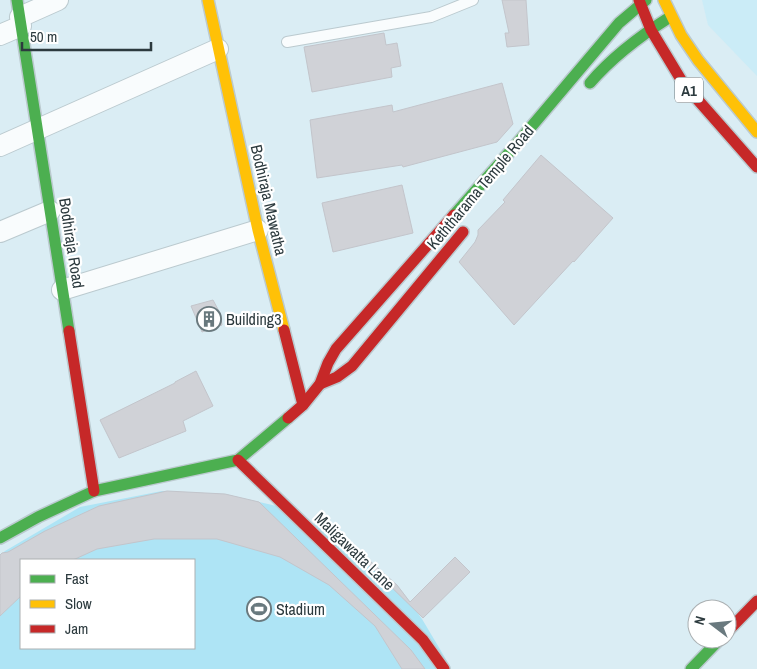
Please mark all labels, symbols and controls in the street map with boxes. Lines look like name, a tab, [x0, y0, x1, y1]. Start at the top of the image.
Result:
scale bar	[22, 20, 151, 52]
text: 50 m	[30, 26, 57, 47]
road number: A1	[675, 78, 703, 102]
street label: Keththarama Temple Road	[421, 120, 539, 254]
street label: Bodhiraja Mawatha	[246, 142, 293, 258]
street label: Bodhiraja Road	[54, 196, 90, 290]
building icon: Building3	[196, 306, 222, 332]
place label: Building3	[226, 308, 281, 330]
street label: Maligawatta Lane	[310, 507, 400, 595]
legend	[20, 559, 195, 649]
text: Fast	[65, 568, 89, 589]
text: Slow	[65, 593, 92, 614]
sports icon: Stadium	[246, 596, 272, 622]
place label: Stadium	[276, 598, 325, 620]
north arrow	[687, 599, 737, 649]
text: N	[690, 614, 709, 627]
text: Jam	[65, 618, 88, 639]

